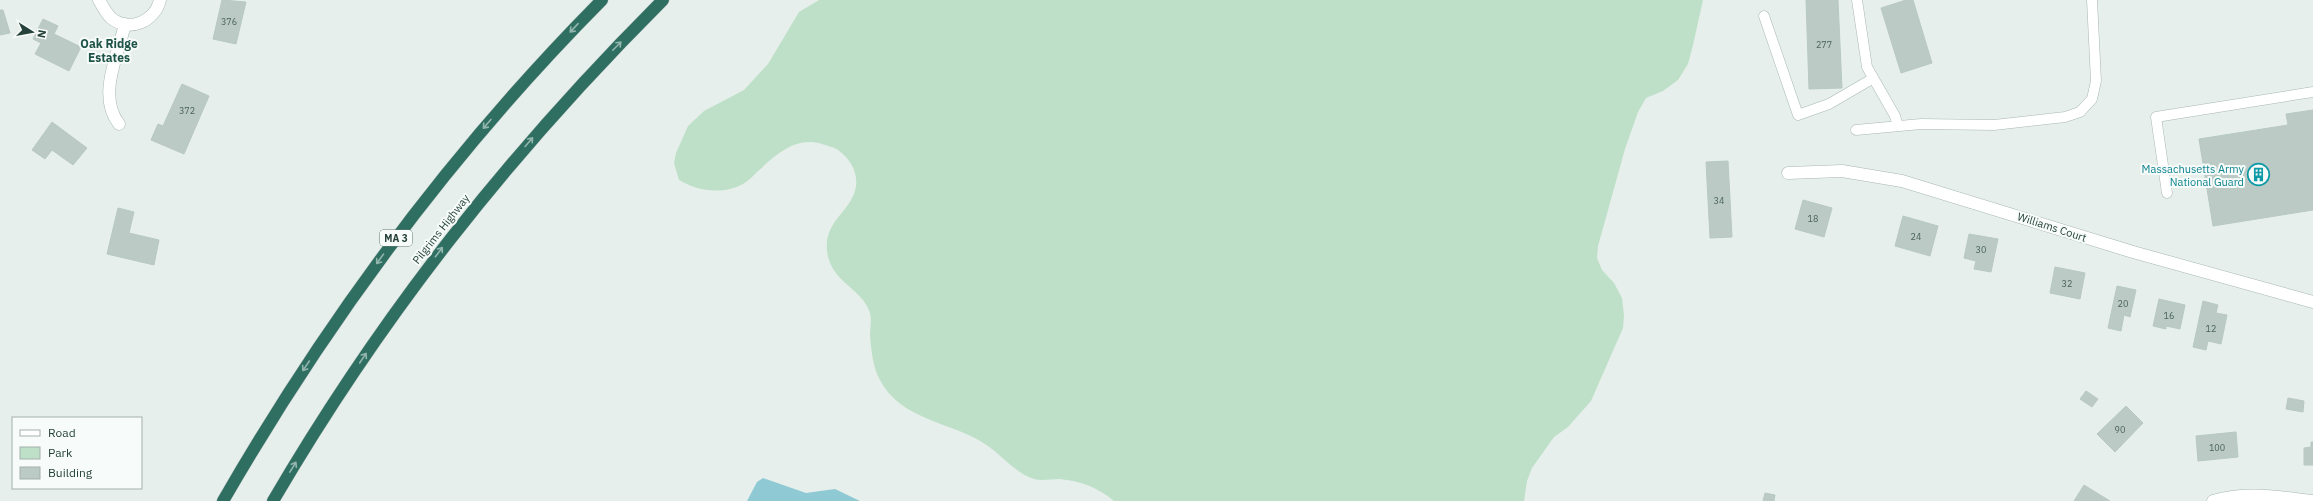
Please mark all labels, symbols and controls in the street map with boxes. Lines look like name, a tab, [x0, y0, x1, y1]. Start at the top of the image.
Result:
north arrow	[12, 12, 52, 52]
house number: 376	[221, 16, 237, 27]
one-way arrow	[570, 23, 579, 33]
text: N	[34, 29, 49, 39]
district label: Oak Ridge Estates	[80, 36, 138, 65]
house number: 277	[1816, 39, 1832, 50]
one-way arrow	[612, 41, 622, 51]
house number: 372	[179, 105, 195, 116]
one-way arrow	[483, 119, 492, 130]
one-way arrow	[524, 136, 533, 147]
place label: Massachusetts Army National Guard	[2142, 162, 2245, 189]
building icon: Massachusetts Army National Guard	[2246, 162, 2272, 188]
street label: Pilgrims Highway	[409, 191, 473, 267]
house number: 34	[1714, 195, 1724, 206]
street label: Williams Court	[2016, 209, 2088, 245]
house number: 18	[1808, 213, 1818, 224]
road number: MA 3	[380, 230, 412, 246]
house number: 24	[1911, 231, 1921, 242]
house number: 30	[1976, 244, 1986, 255]
one-way arrow	[434, 247, 443, 258]
one-way arrow	[376, 253, 384, 264]
house number: 32	[2062, 278, 2072, 289]
house number: 20	[2118, 298, 2128, 309]
house number: 16	[2164, 310, 2174, 321]
house number: 12	[2206, 323, 2216, 334]
one-way arrow	[359, 353, 367, 364]
one-way arrow	[302, 360, 310, 371]
legend	[12, 417, 142, 489]
house number: 90	[2115, 424, 2125, 435]
text: Road	[48, 425, 76, 440]
house number: 100	[2209, 442, 2225, 453]
text: Park	[48, 445, 73, 460]
one-way arrow	[289, 462, 297, 473]
text: Building	[48, 465, 93, 480]

